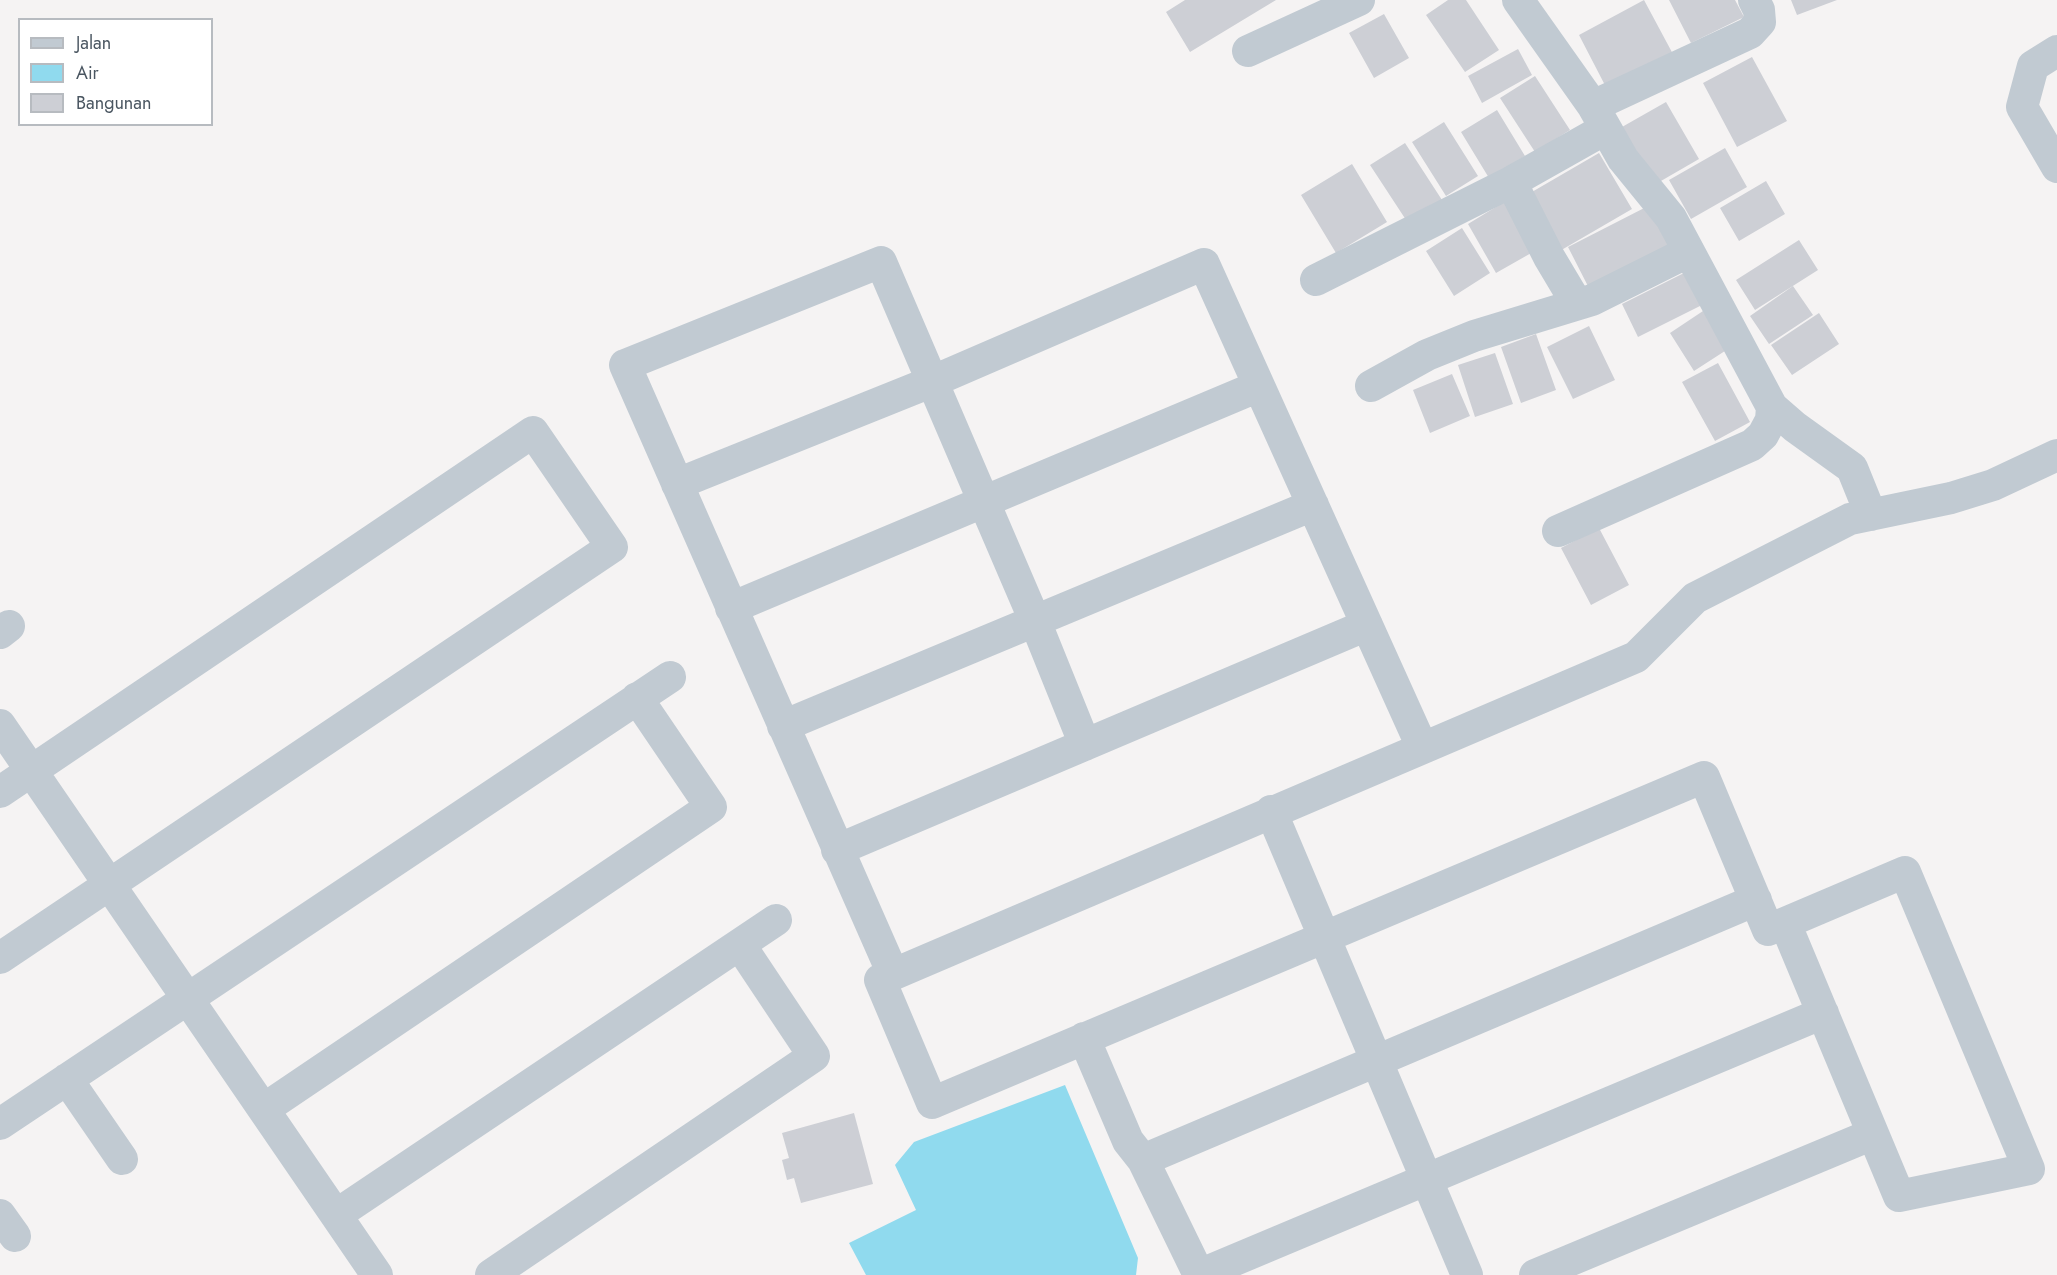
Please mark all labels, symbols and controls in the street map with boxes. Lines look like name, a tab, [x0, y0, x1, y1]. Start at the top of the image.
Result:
legend	[18, 18, 213, 126]
text: Jalan	[76, 30, 111, 56]
text: Air	[76, 60, 99, 86]
text: Bangunan	[76, 90, 151, 116]

